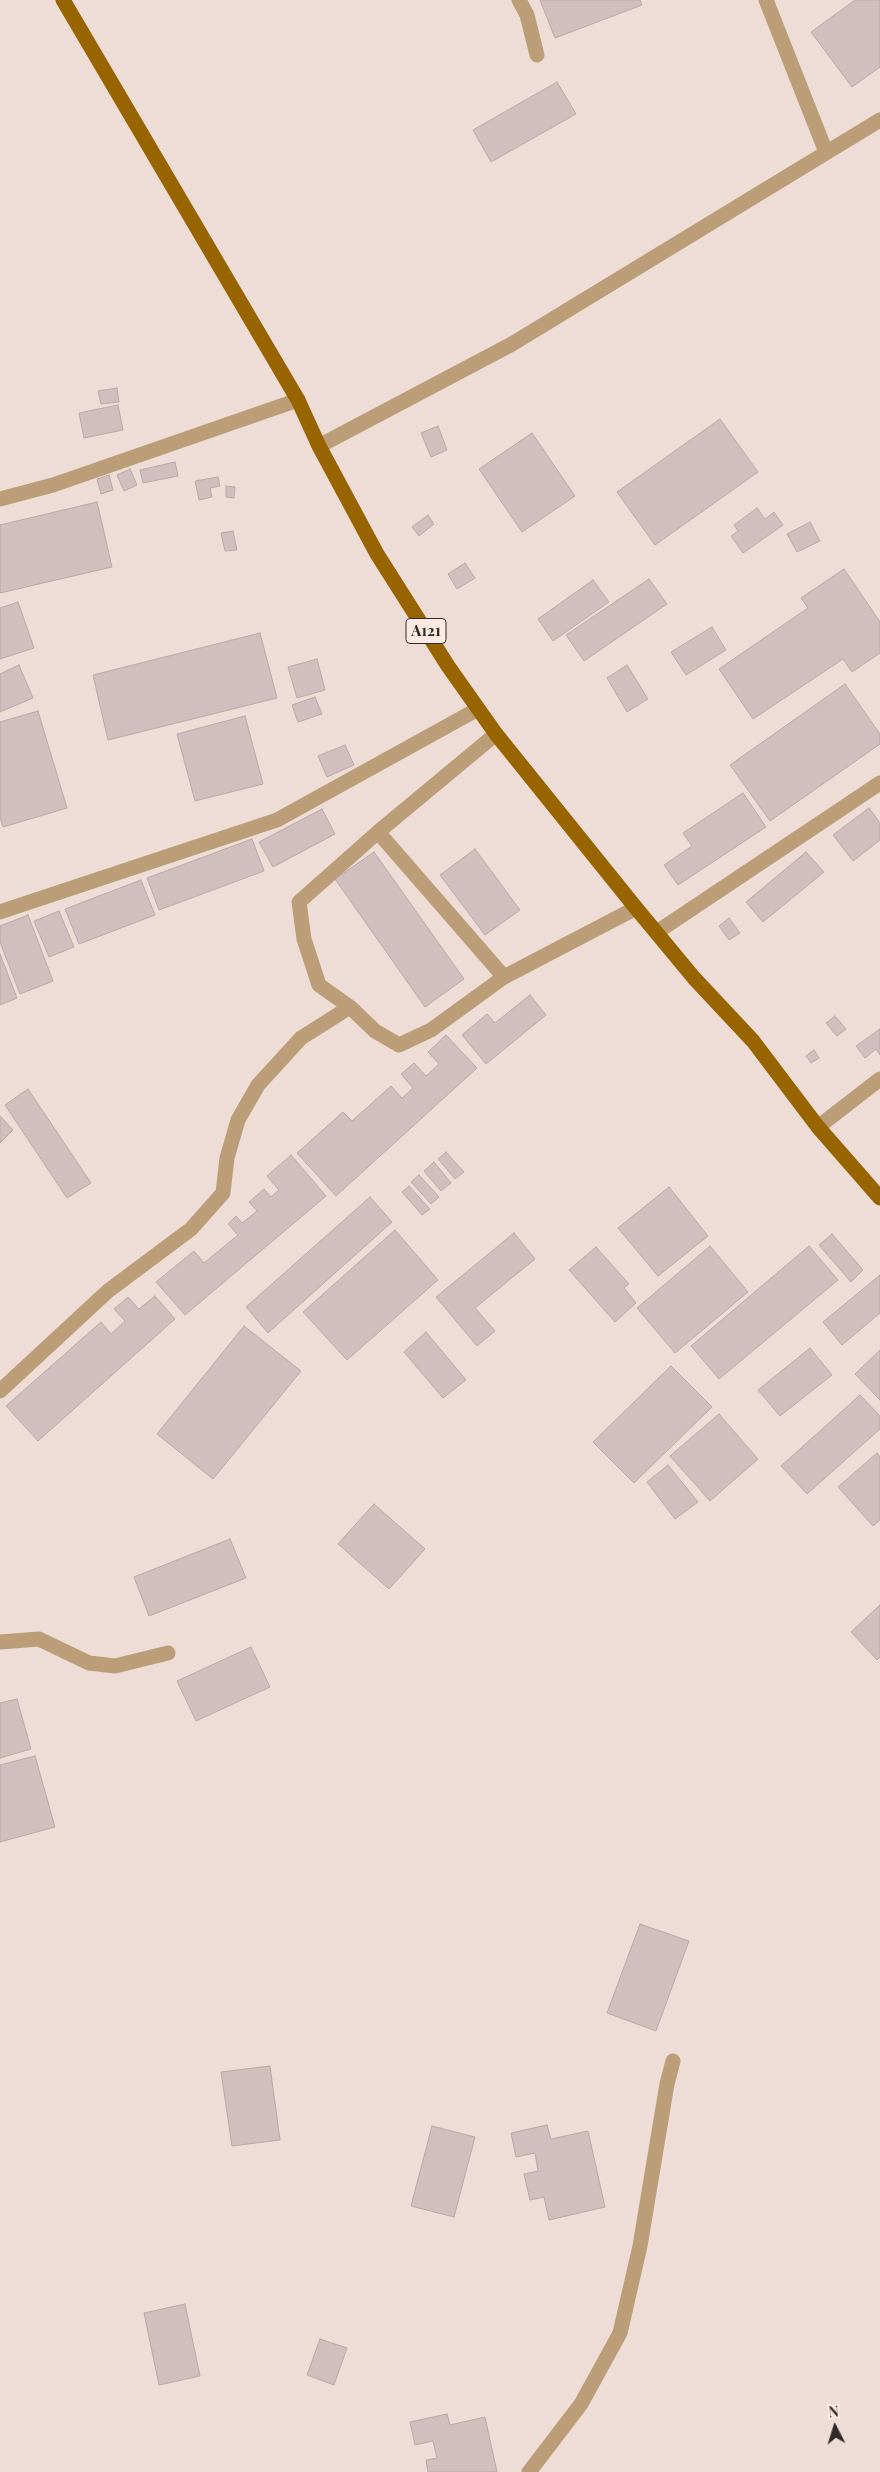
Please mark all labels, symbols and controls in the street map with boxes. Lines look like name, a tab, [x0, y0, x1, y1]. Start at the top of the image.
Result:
road number: A121	[406, 618, 446, 644]
north arrow	[810, 2402, 860, 2452]
text: N	[828, 2402, 840, 2421]

